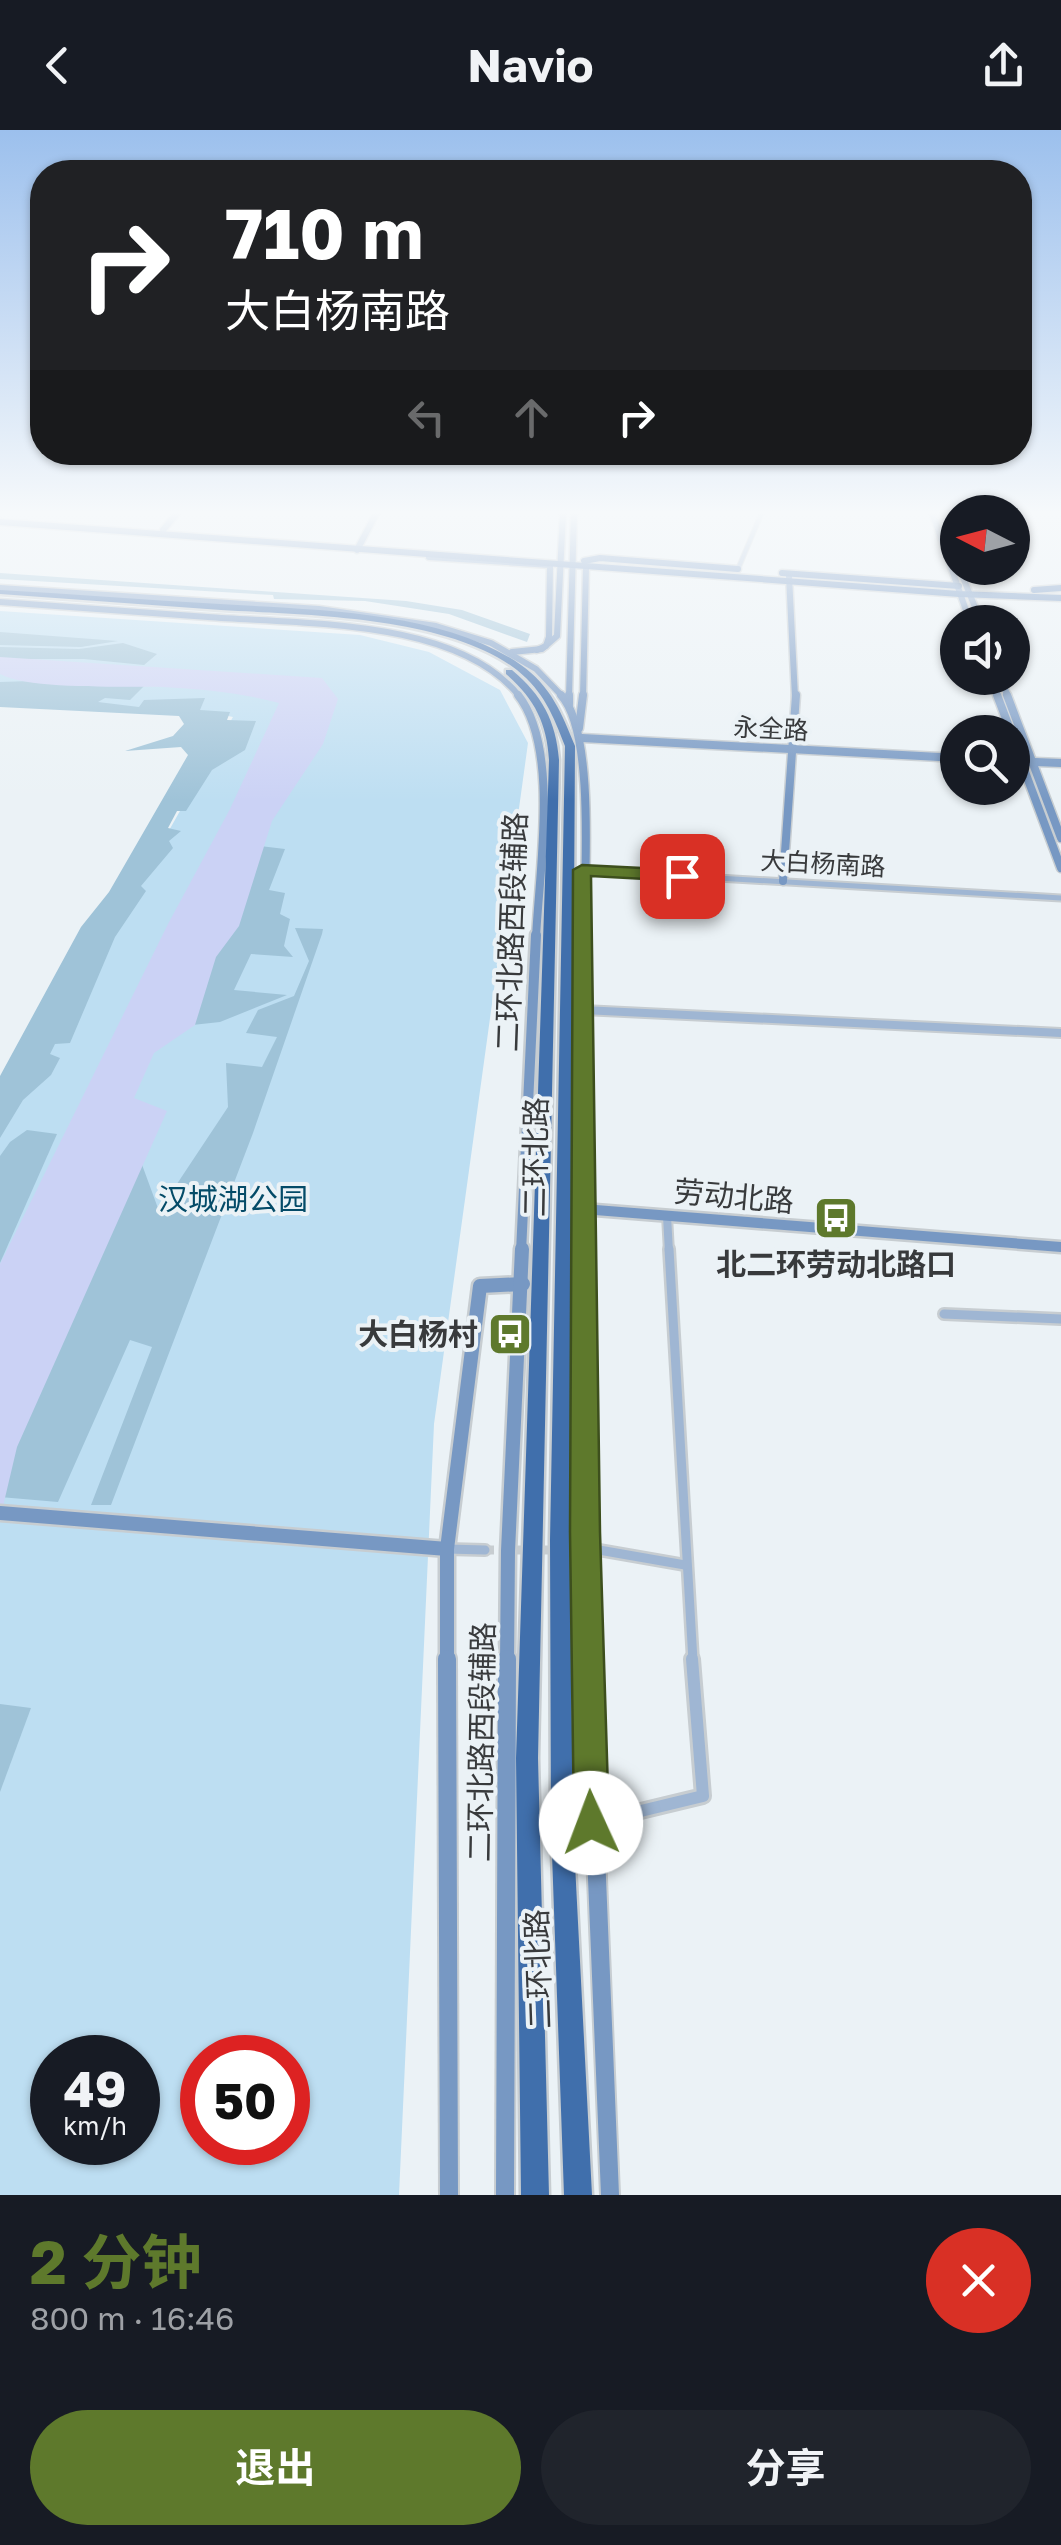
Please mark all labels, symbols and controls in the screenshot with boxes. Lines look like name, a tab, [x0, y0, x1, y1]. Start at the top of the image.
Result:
icon: back	[30, 38, 85, 93]
text: Navio	[468, 38, 593, 92]
icon: share	[976, 38, 1031, 93]
text: 710 m	[225, 190, 423, 274]
icon: right	[60, 200, 190, 330]
text: 大白杨南路	[225, 283, 450, 337]
icon: left	[399, 390, 454, 445]
icon: ahead	[504, 390, 559, 445]
icon: right	[609, 390, 664, 445]
north arrow	[940, 495, 1030, 585]
map controls	[940, 495, 1030, 805]
button: sound	[940, 605, 1030, 695]
street label: 永全路	[733, 711, 809, 745]
button: search	[940, 715, 1030, 805]
street label: 二环北路西段辅路	[489, 811, 533, 1053]
pin	[640, 834, 725, 919]
street label: 大白杨南路	[760, 844, 886, 882]
icon: arrive	[655, 849, 710, 904]
street label: 二环北路	[516, 1097, 554, 1217]
street label: 劳动北路	[673, 1173, 795, 1219]
park label: 汉城湖公园	[158, 1181, 308, 1217]
bus stop icon: 北二环劳动北路口	[813, 1195, 859, 1241]
place label: 北二环劳动北路口	[716, 1246, 956, 1282]
bus stop icon: 大白杨村	[487, 1311, 533, 1357]
place label: 大白杨村	[358, 1316, 478, 1352]
street label: 二环北路西段辅路	[461, 1622, 501, 1862]
position arrow	[539, 1771, 643, 1875]
street label: 二环北路	[518, 1908, 558, 2030]
speed limit sign: 50	[180, 2035, 310, 2165]
text: 49	[63, 2058, 126, 2118]
text: km/h	[63, 2110, 127, 2141]
text: 2 分钟	[30, 2225, 202, 2297]
button: close	[926, 2228, 1031, 2333]
text: 800 m · 16:46	[30, 2299, 234, 2337]
button: 退出	[30, 2410, 521, 2525]
button: 分享	[541, 2410, 1031, 2525]

